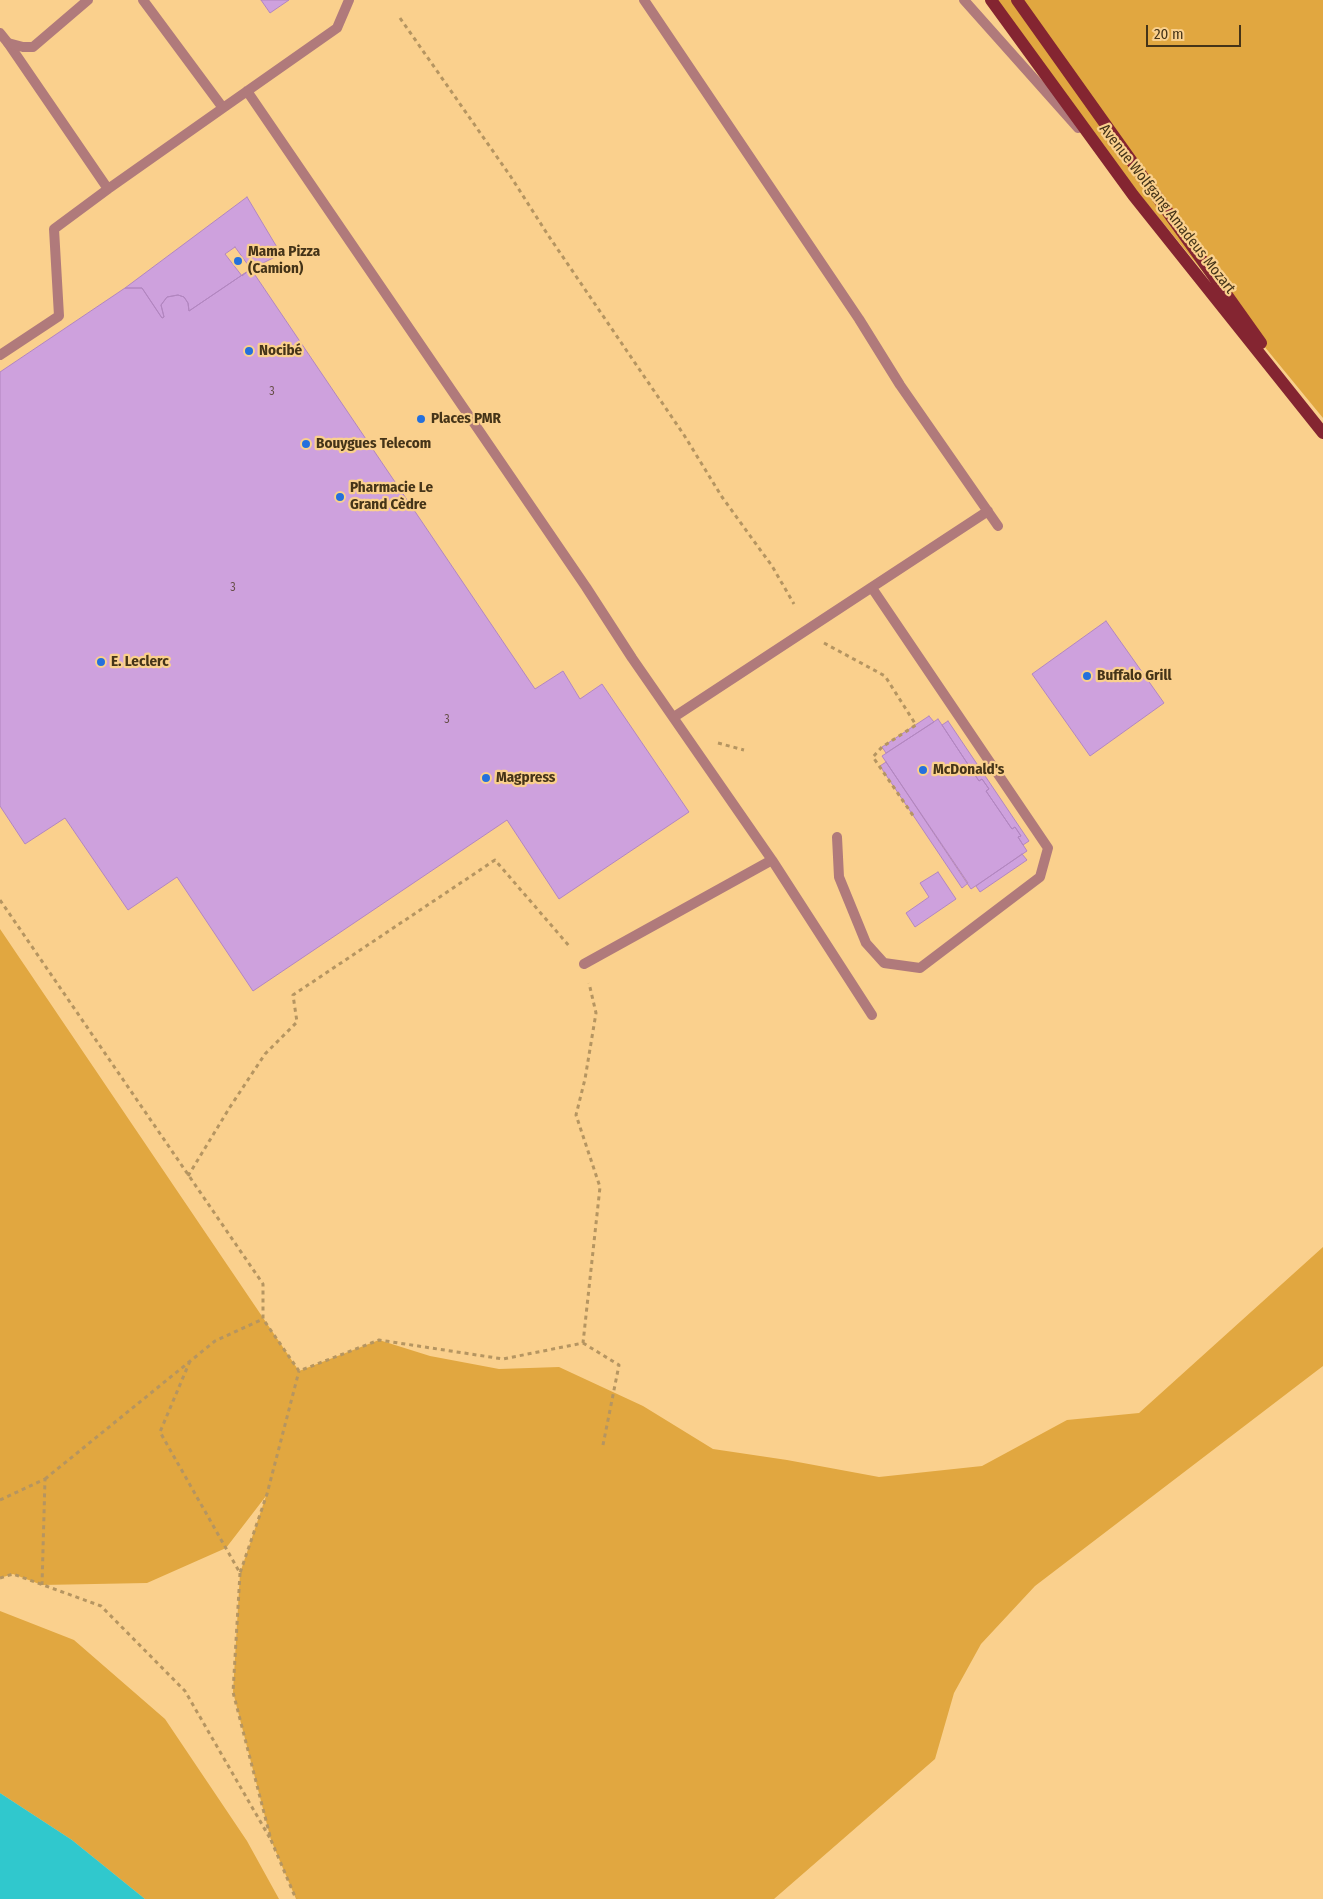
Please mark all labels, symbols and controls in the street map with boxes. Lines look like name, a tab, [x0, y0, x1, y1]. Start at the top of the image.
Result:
scale bar	[1148, 15, 1243, 47]
text: 20 m	[1154, 25, 1184, 43]
street label: Avenue Wolfgang Amadeus Mozart	[1095, 121, 1239, 297]
place label: Mama Pizza (Camion)	[248, 243, 320, 278]
marker: Mama Pizza (Camion)	[232, 255, 244, 267]
place label: Nocibé	[259, 342, 302, 360]
marker: Nocibé	[243, 345, 255, 357]
house number: 3	[269, 385, 275, 399]
place label: Places PMR	[431, 410, 501, 428]
marker: Places PMR	[415, 413, 427, 425]
place label: Bouygues Telecom	[316, 435, 431, 453]
marker: Bouygues Telecom	[300, 438, 312, 450]
place label: Pharmacie Le Grand Cèdre	[350, 479, 433, 514]
marker: Pharmacie Le Grand Cèdre	[334, 491, 346, 503]
house number: 3	[230, 581, 236, 595]
place label: E. Leclerc	[111, 653, 169, 671]
marker: E. Leclerc	[95, 656, 107, 668]
place label: Buffalo Grill	[1097, 667, 1172, 685]
marker: Buffalo Grill	[1081, 670, 1093, 682]
house number: 3	[444, 713, 450, 727]
place label: McDonald's	[933, 761, 1004, 779]
marker: McDonald's	[917, 764, 929, 776]
place label: Magpress	[496, 769, 555, 787]
marker: Magpress	[480, 772, 492, 784]

